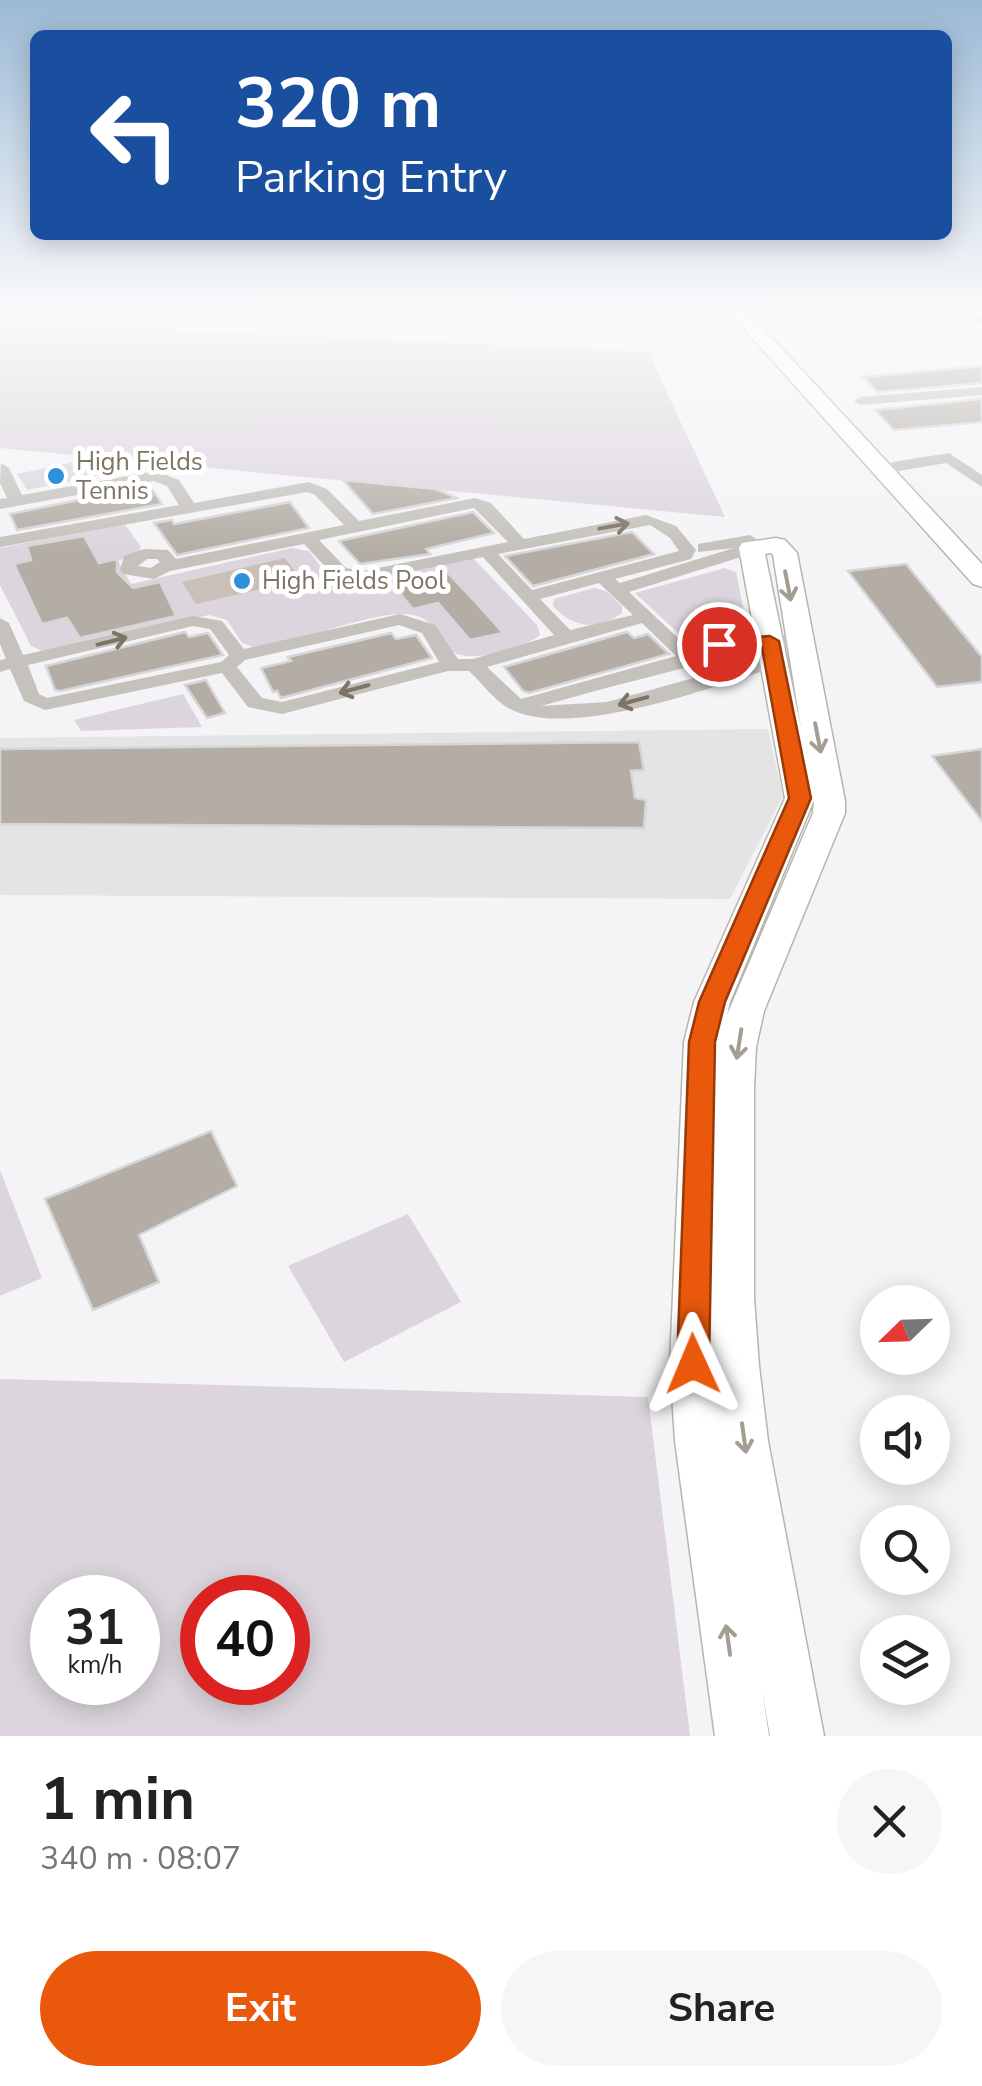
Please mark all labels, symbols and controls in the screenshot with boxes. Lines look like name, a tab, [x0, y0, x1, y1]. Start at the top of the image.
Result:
text: 320 m	[235, 56, 441, 152]
icon: left	[70, 70, 200, 200]
text: Parking Entry	[235, 147, 507, 208]
place label: High Fields Tennis	[76, 445, 203, 508]
marker: High Fields Tennis	[45, 465, 67, 487]
one-way arrow	[597, 515, 629, 534]
place label: High Fields Pool	[262, 564, 446, 598]
one-way arrow	[780, 569, 799, 601]
marker: High Fields Pool	[231, 570, 253, 592]
pin	[677, 602, 762, 687]
icon: arrive	[692, 617, 747, 672]
one-way arrow	[96, 630, 127, 649]
one-way arrow	[339, 680, 370, 699]
one-way arrow	[618, 692, 649, 711]
one-way arrow	[810, 721, 829, 753]
one-way arrow	[729, 1027, 748, 1060]
north arrow	[860, 1285, 950, 1375]
map controls	[860, 1285, 950, 1705]
position arrow	[641, 1312, 745, 1416]
button: sound	[860, 1395, 950, 1485]
one-way arrow	[736, 1421, 754, 1454]
button: search	[860, 1505, 950, 1595]
speed limit sign: 40	[180, 1575, 310, 1705]
text: 31	[65, 1593, 125, 1662]
button: layers	[860, 1615, 950, 1705]
one-way arrow	[718, 1624, 736, 1656]
text: km/h	[67, 1648, 123, 1682]
text: 1 min	[40, 1758, 195, 1840]
button: close	[837, 1769, 942, 1874]
text: 340 m · 08:07	[40, 1837, 241, 1880]
button: Exit	[40, 1951, 481, 2066]
button: Share	[501, 1951, 942, 2066]

